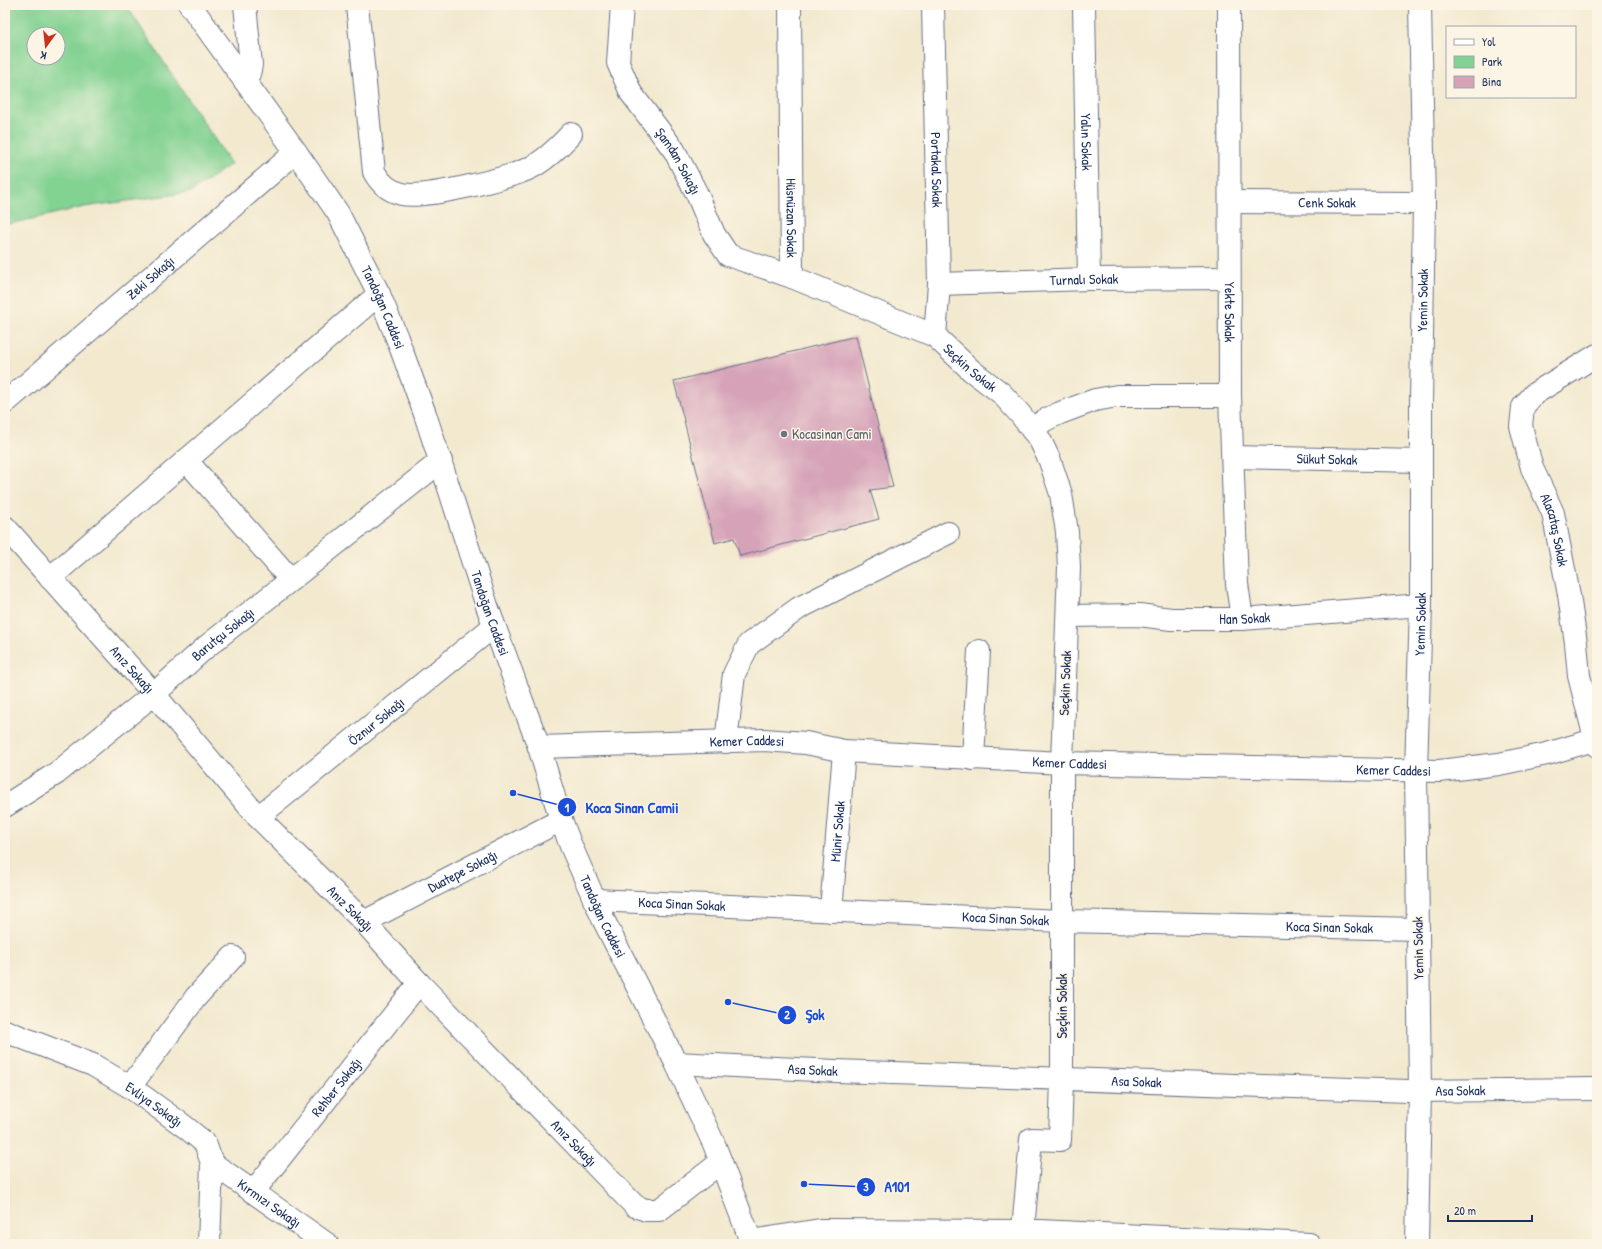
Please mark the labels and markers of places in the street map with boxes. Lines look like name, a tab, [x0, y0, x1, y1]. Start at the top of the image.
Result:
place label: Kocasinan Cami	[792, 424, 872, 443]
marker: Kocasinan Cami	[779, 429, 789, 439]
callout: Koca Sinan Camii	[557, 794, 686, 821]
callout: Şok	[777, 1001, 832, 1028]
callout: A101	[856, 1174, 917, 1201]

